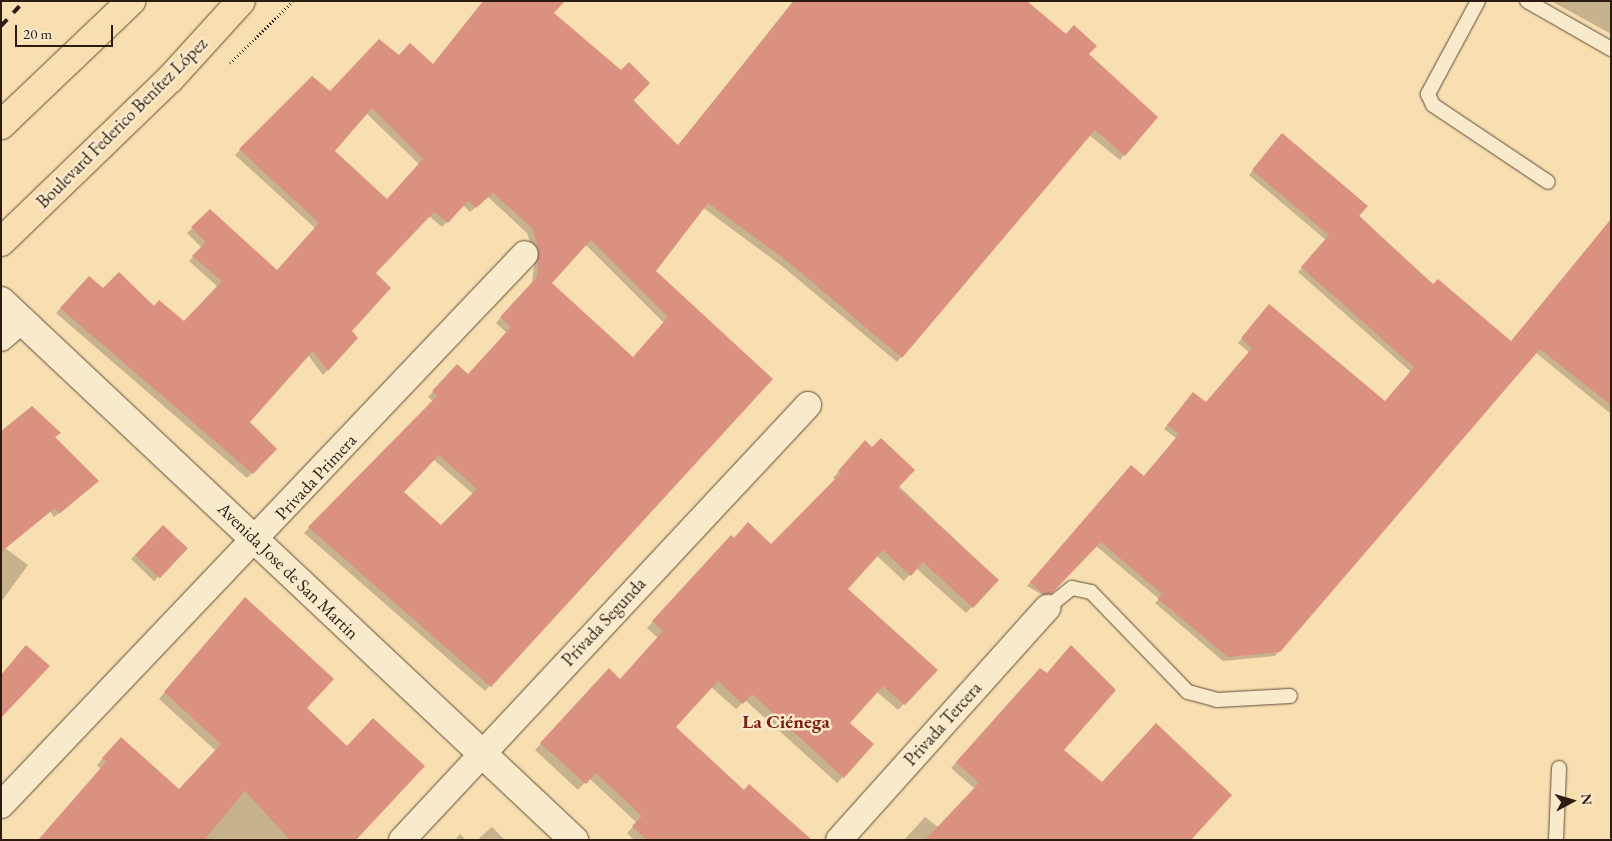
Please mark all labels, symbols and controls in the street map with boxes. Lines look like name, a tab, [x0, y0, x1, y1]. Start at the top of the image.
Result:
scale bar	[18, 15, 115, 47]
text: 20 m	[23, 24, 52, 43]
street label: Boulevard Federico Benítez López	[32, 33, 212, 213]
street label: Privada Primera	[271, 430, 361, 524]
street label: Avenida Jose de San Martin	[213, 498, 363, 644]
street label: Privada Segunda	[557, 573, 651, 671]
street label: Privada Tercera	[900, 678, 986, 770]
district label: La Ciénega	[742, 711, 830, 733]
north arrow	[1547, 776, 1597, 826]
text: N	[1577, 793, 1596, 806]

